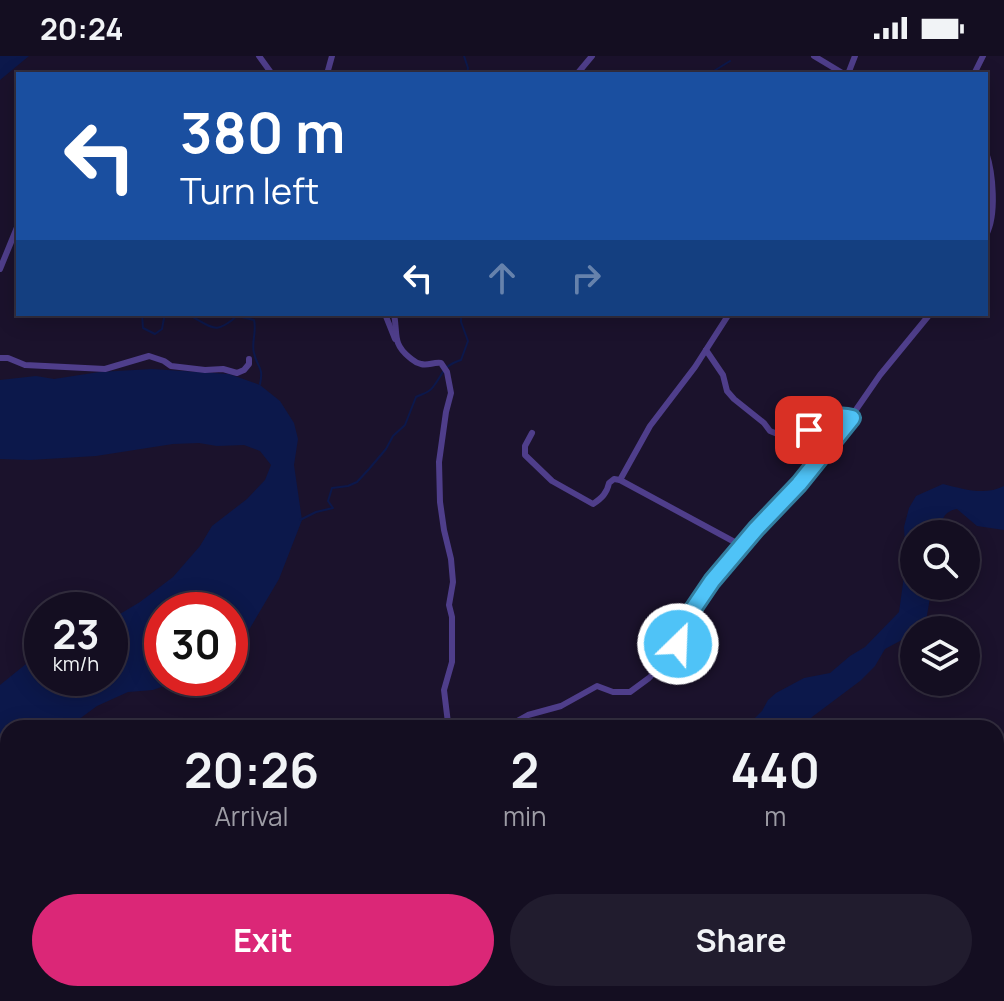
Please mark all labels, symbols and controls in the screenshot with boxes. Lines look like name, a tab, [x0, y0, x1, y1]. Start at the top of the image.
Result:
text: 20:24	[40, 8, 123, 49]
text: 380 m	[180, 93, 345, 170]
icon: left	[48, 104, 152, 208]
text: Turn left	[180, 166, 319, 215]
icon: left	[396, 256, 440, 300]
icon: ahead	[480, 256, 524, 300]
icon: right	[564, 256, 608, 300]
pin	[775, 396, 843, 464]
icon: arrive	[787, 408, 831, 452]
map controls	[900, 520, 980, 696]
button: search	[900, 520, 980, 600]
speed limit sign: 30	[144, 592, 248, 696]
position arrow	[636, 602, 720, 686]
text: 23	[52, 606, 100, 661]
button: layers	[900, 616, 980, 696]
text: km/h	[53, 650, 99, 677]
text: 20:26	[184, 737, 319, 802]
text: 2	[510, 737, 539, 802]
text: 440	[731, 737, 820, 802]
text: Arrival	[214, 798, 289, 834]
text: min	[503, 798, 547, 834]
text: m	[764, 798, 786, 834]
button: Exit	[32, 894, 494, 986]
button: Share	[510, 894, 972, 986]

